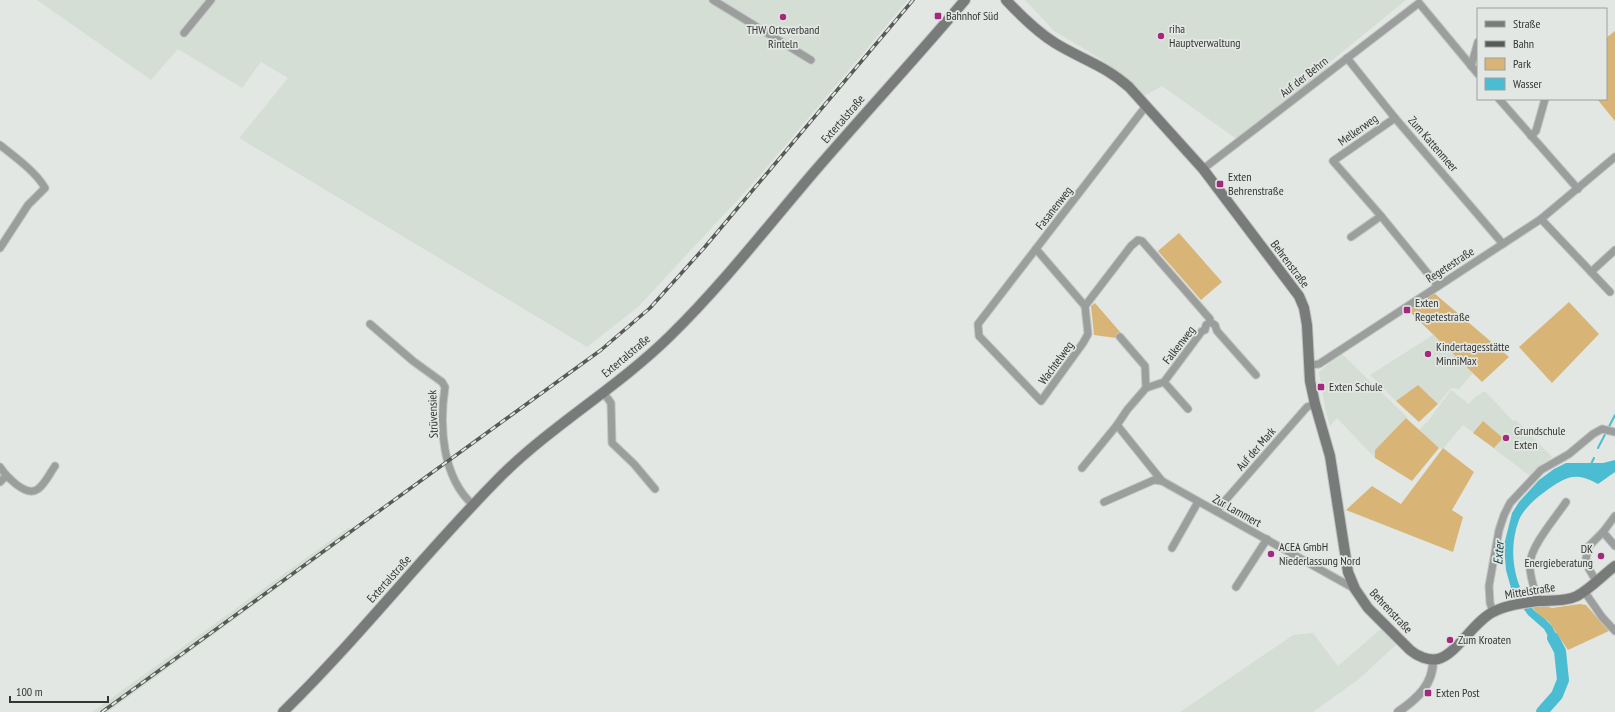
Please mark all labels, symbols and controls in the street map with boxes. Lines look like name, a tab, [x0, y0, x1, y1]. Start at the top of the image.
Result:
place label: Bahnhof Süd	[946, 8, 999, 23]
legend	[1477, 8, 1607, 100]
marker: Bahnhof Süd	[933, 11, 943, 21]
marker: THW Ortsverband Rinteln	[778, 12, 788, 22]
text: Straße	[1513, 16, 1540, 31]
place label: riha Hauptverwaltung	[1169, 21, 1240, 50]
place label: THW Ortsverband Rinteln	[746, 22, 820, 51]
marker: riha Hauptverwaltung	[1156, 31, 1166, 41]
text: Bahn	[1513, 36, 1534, 51]
street label: Auf der Behrn	[1277, 53, 1331, 100]
text: Park	[1513, 56, 1531, 71]
text: Wasser	[1513, 76, 1543, 91]
street label: Extertalstraße	[818, 91, 868, 146]
street label: Melkerweg	[1335, 110, 1381, 149]
street label: Zum Kattenmeer	[1405, 113, 1462, 175]
place label: Exten Behrenstraße	[1228, 169, 1284, 198]
marker: Exten Behrenstraße	[1215, 179, 1225, 189]
street label: Fasanenweg	[1032, 183, 1075, 232]
street label: Behrenstraße	[1268, 237, 1313, 290]
street label: Regetestraße	[1423, 243, 1477, 286]
place label: Exten Regetestraße	[1415, 295, 1470, 324]
marker: Exten Regetestraße	[1402, 305, 1412, 315]
street label: Falkenweg	[1159, 323, 1198, 367]
street label: Extertalstraße	[598, 331, 653, 380]
street label: Wachtelweg	[1035, 338, 1076, 387]
place label: Kindertagesstätte MinniMax	[1436, 339, 1509, 368]
marker: Kindertagesstätte MinniMax	[1423, 349, 1433, 359]
place label: Exten Schule	[1329, 379, 1383, 394]
marker: Exten Schule	[1316, 382, 1326, 392]
street label: Strüvensiek	[424, 389, 441, 438]
place label: Grundschule Exten	[1514, 423, 1565, 452]
street label: Auf der Mark	[1233, 424, 1279, 474]
marker: Grundschule Exten	[1501, 433, 1511, 443]
street label: Zur Lammert	[1210, 491, 1265, 530]
water label: Exter	[1489, 538, 1508, 565]
place label: ACEA GmbH Niederlassung Nord	[1279, 539, 1361, 568]
place label: DK Energieberatung	[1524, 541, 1593, 570]
marker: ACEA GmbH Niederlassung Nord	[1266, 549, 1276, 559]
marker: DK Energieberatung	[1596, 551, 1606, 561]
street label: Extertalstraße	[363, 552, 414, 606]
street label: Mittelstraße	[1504, 579, 1556, 602]
street label: Behrenstraße	[1367, 585, 1416, 636]
place label: Zum Kroaten	[1458, 632, 1511, 647]
marker: Zum Kroaten	[1445, 635, 1455, 645]
scale bar	[10, 678, 108, 704]
text: 100 m	[16, 684, 43, 699]
place label: Exten Post	[1436, 685, 1480, 700]
marker: Exten Post	[1423, 688, 1433, 698]

